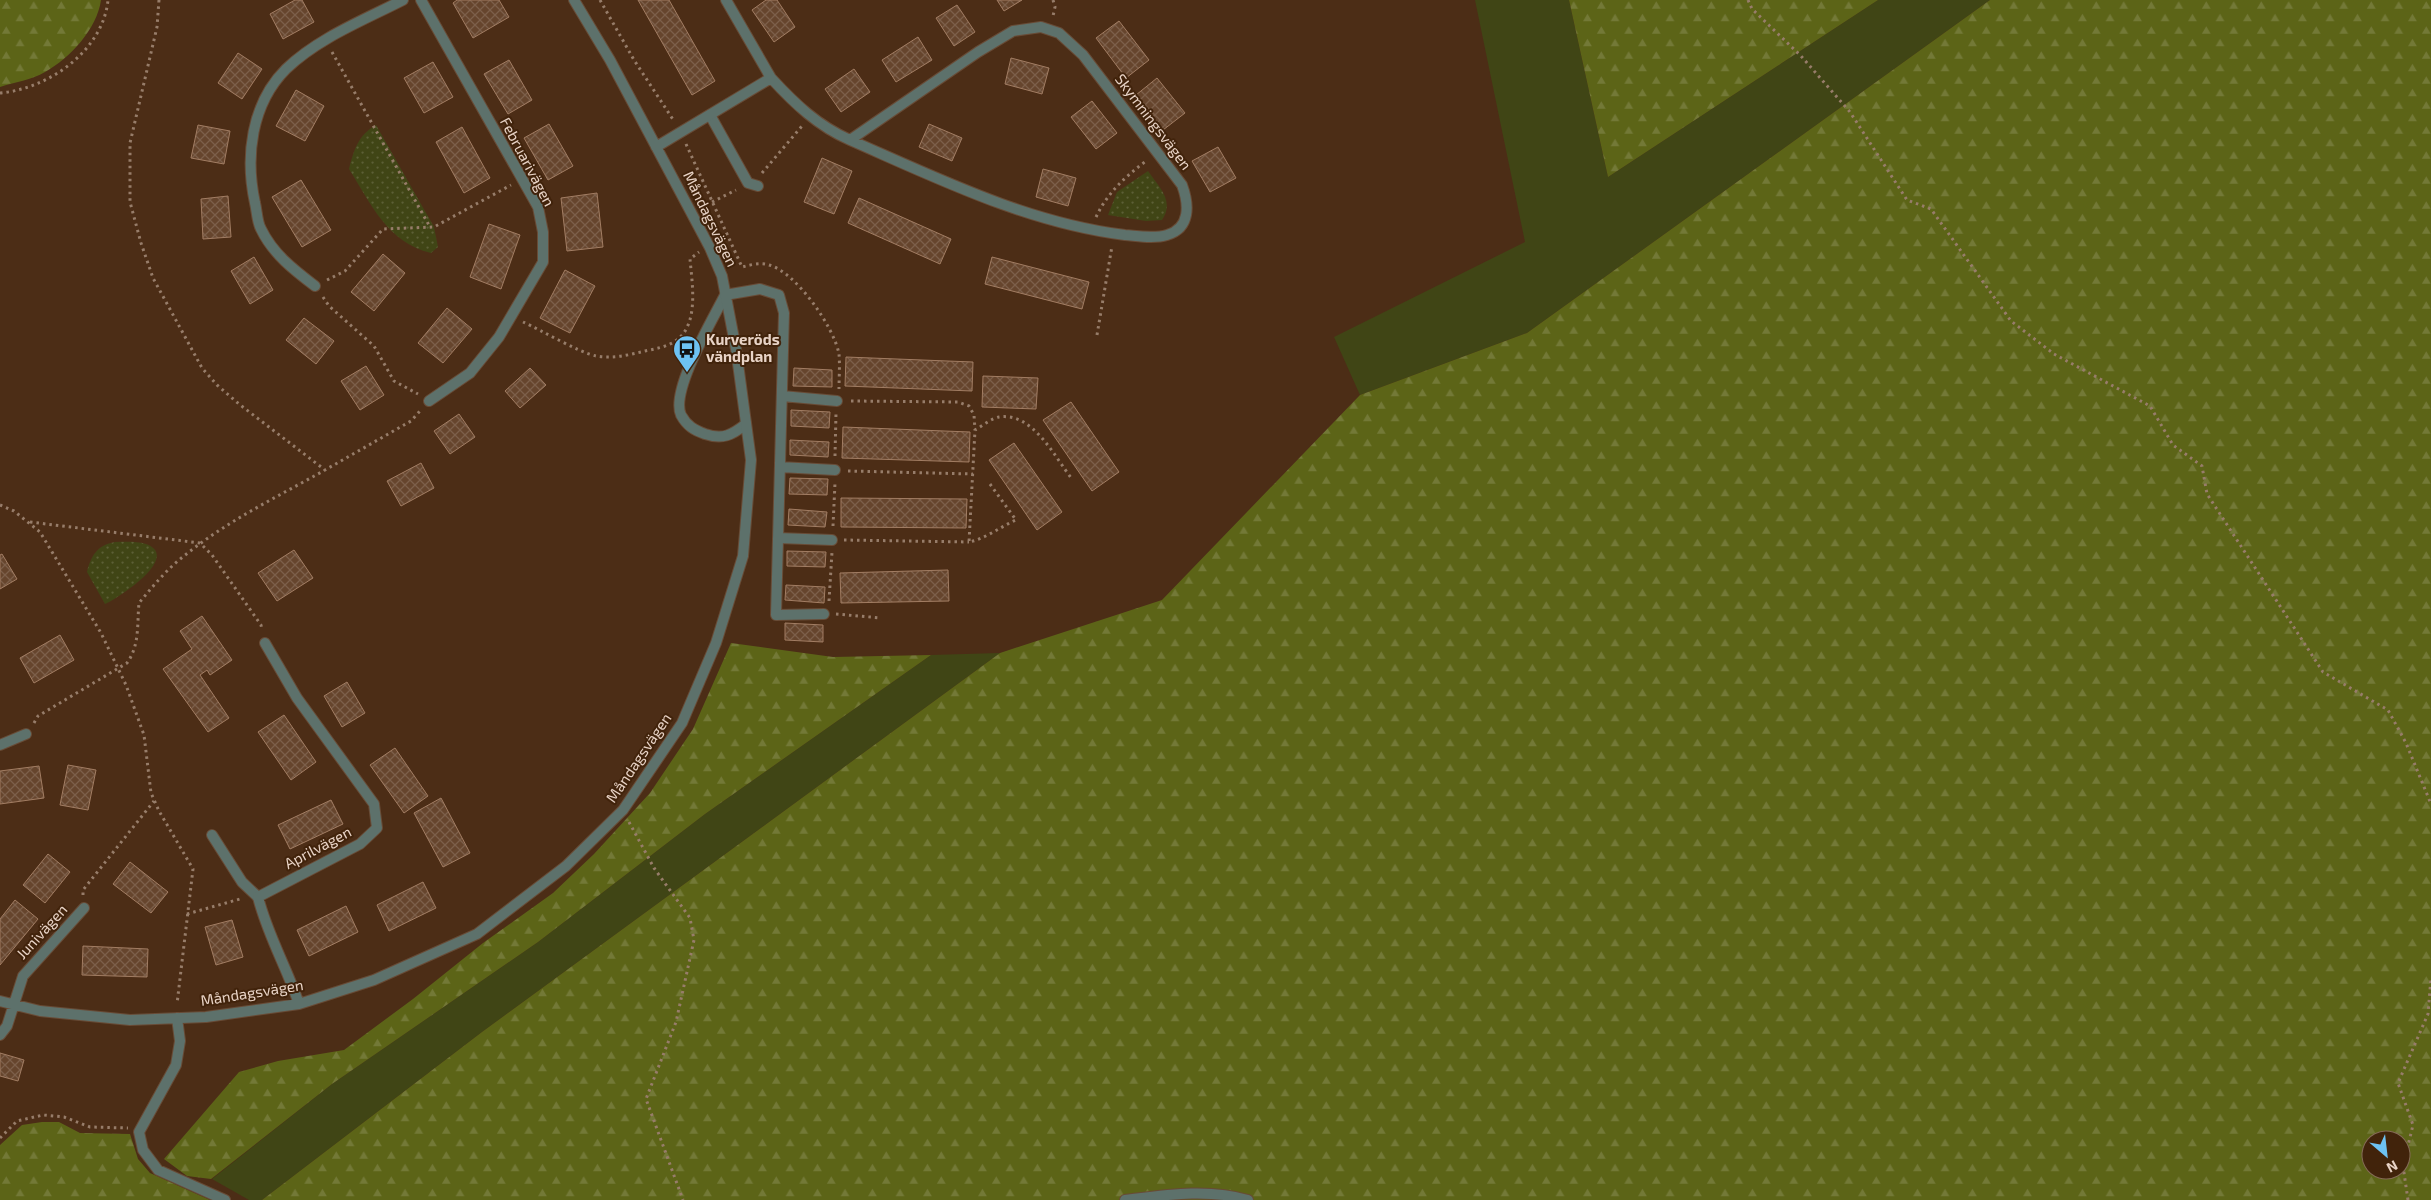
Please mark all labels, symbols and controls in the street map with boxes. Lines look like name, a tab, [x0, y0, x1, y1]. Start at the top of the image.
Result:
street label: Skymningsvägen	[1112, 70, 1196, 173]
street label: Februarivägen	[497, 114, 559, 209]
street label: Måndagsvägen	[680, 168, 742, 269]
place label: Kurveröds vändplan	[706, 330, 780, 365]
bus stop icon: Kurveröds vändplan	[672, 334, 702, 373]
street label: Måndagsvägen	[602, 709, 675, 806]
street label: Aprilvägen	[281, 822, 354, 872]
street label: Junivägen	[12, 900, 70, 962]
street label: Måndagsvägen	[199, 975, 305, 1009]
north arrow	[2361, 1130, 2411, 1180]
text: N	[2384, 1157, 2401, 1177]

